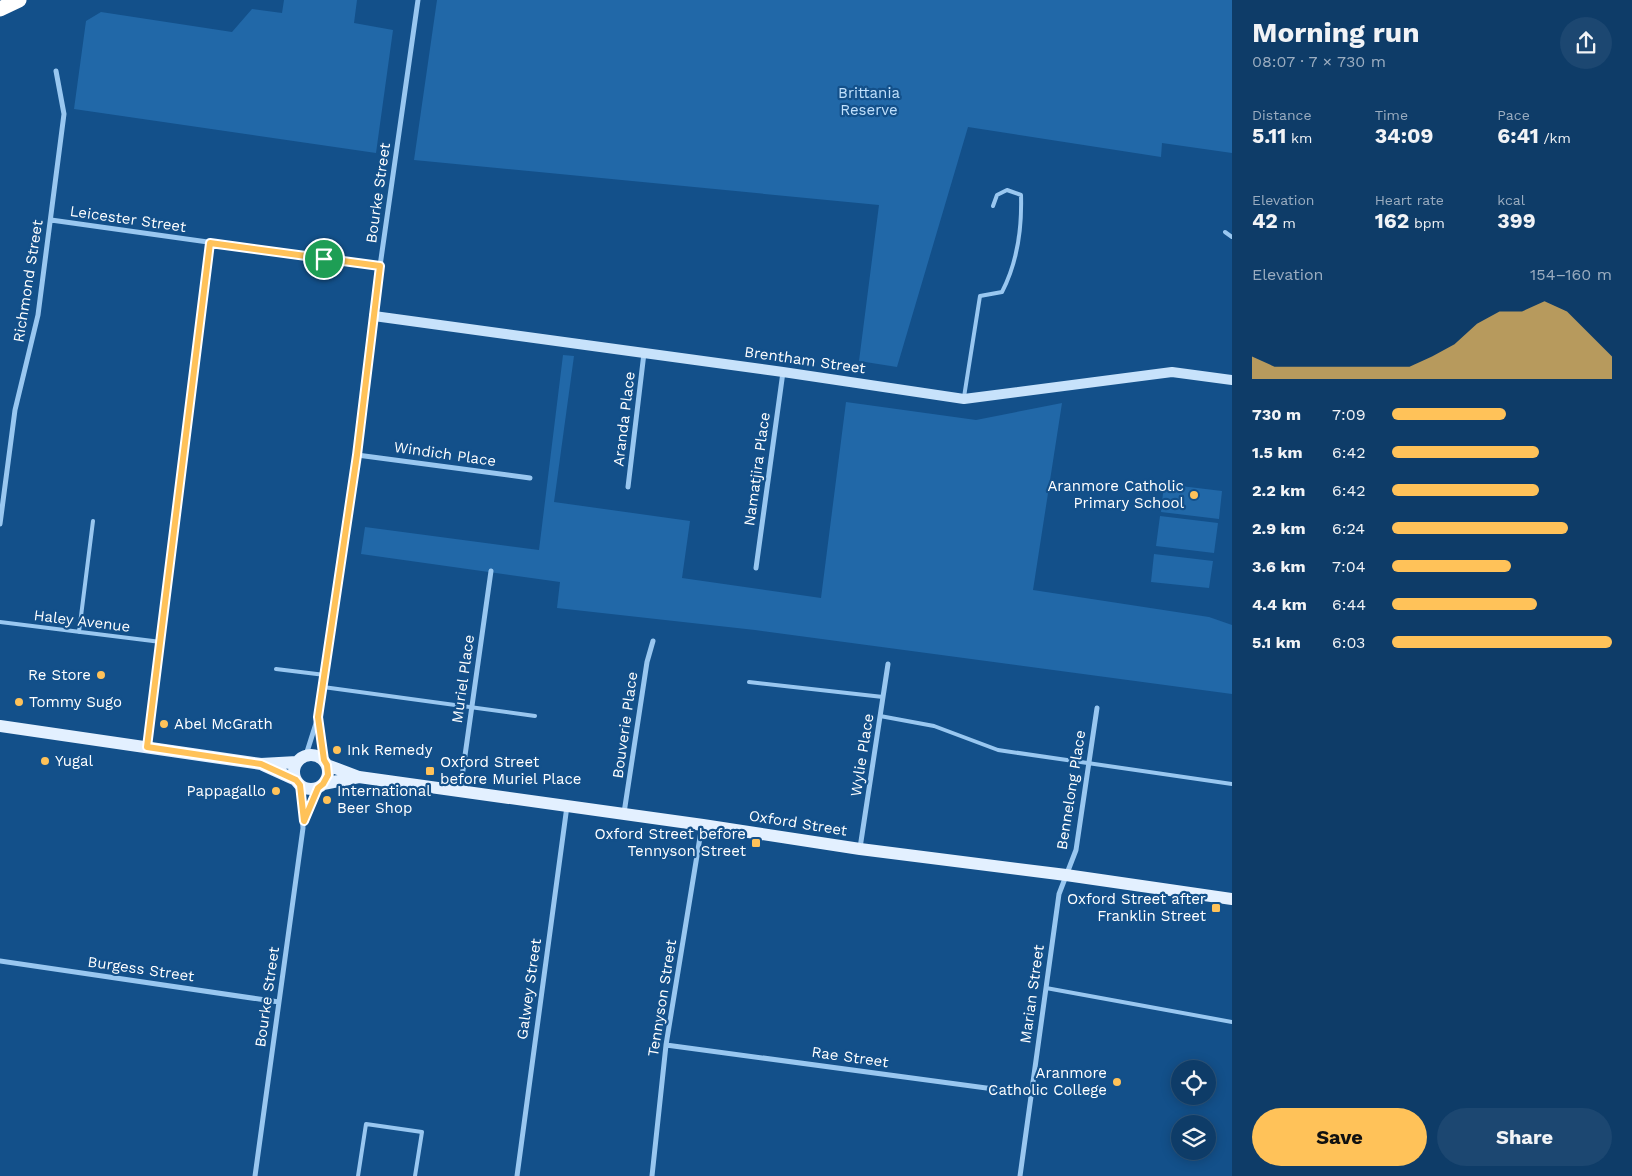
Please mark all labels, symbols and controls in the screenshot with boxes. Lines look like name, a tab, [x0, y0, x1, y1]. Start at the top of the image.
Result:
text: Morning run	[1252, 16, 1420, 49]
button: share	[1560, 17, 1612, 69]
text: 08:07 · 7 × 730 m	[1252, 52, 1386, 71]
park label: Brittania Reserve	[838, 84, 900, 119]
text: Distance	[1252, 107, 1312, 123]
text: Time	[1375, 107, 1408, 123]
text: Pace	[1497, 107, 1530, 123]
text: 5.11	[1252, 123, 1286, 148]
text: 34:09	[1375, 123, 1433, 148]
text: 6:41	[1497, 123, 1539, 148]
text: km	[1286, 130, 1312, 146]
text: /km	[1539, 130, 1571, 146]
street label: Bourke Street	[362, 141, 394, 244]
text: Elevation	[1252, 192, 1315, 208]
text: Heart rate	[1375, 192, 1444, 208]
text: kcal	[1497, 192, 1525, 208]
street label: Leicester Street	[69, 202, 188, 236]
text: 42	[1252, 208, 1278, 233]
text: 162	[1375, 208, 1409, 233]
text: 399	[1497, 208, 1536, 233]
text: m	[1278, 215, 1296, 231]
text: bpm	[1409, 215, 1445, 231]
street label: Richmond Street	[9, 218, 47, 344]
pin	[303, 238, 345, 280]
icon: arrive	[310, 245, 338, 273]
text: Elevation	[1252, 265, 1323, 284]
text: 154–160 m	[1530, 265, 1612, 284]
street label: Brentham Street	[743, 343, 867, 378]
street label: Aranda Place	[609, 370, 639, 468]
text: 730 m	[1252, 405, 1301, 424]
text: 7:09	[1332, 405, 1366, 424]
street label: Namatjira Place	[740, 411, 774, 527]
street label: Windich Place	[393, 438, 497, 470]
text: 1.5 km	[1252, 443, 1302, 462]
text: 6:42	[1332, 443, 1366, 462]
place label: Aranmore Catholic Primary School	[1047, 477, 1184, 512]
text: 2.2 km	[1252, 481, 1305, 500]
text: 6:42	[1332, 481, 1366, 500]
marker: Aranmore Catholic Primary School	[1188, 489, 1200, 501]
text: 2.9 km	[1252, 519, 1306, 538]
text: 6:24	[1332, 519, 1365, 538]
text: 3.6 km	[1252, 557, 1305, 576]
text: 7:04	[1332, 557, 1365, 576]
text: 4.4 km	[1252, 595, 1307, 614]
text: 6:44	[1332, 595, 1366, 614]
street label: Haley Avenue	[33, 606, 131, 636]
text: 5.1 km	[1252, 633, 1301, 652]
text: 6:03	[1332, 633, 1365, 652]
street label: Muriel Place	[448, 634, 478, 724]
place label: Re Store	[28, 666, 91, 684]
marker: Re Store	[95, 669, 107, 681]
street label: Bouverie Place	[609, 670, 641, 780]
place label: Tommy Sugo	[29, 693, 122, 711]
marker: Tommy Sugo	[13, 696, 25, 708]
street label: Wylie Place	[847, 712, 877, 798]
place label: Abel McGrath	[174, 715, 273, 733]
marker: Abel McGrath	[158, 718, 170, 730]
street label: Bennelong Place	[1053, 729, 1089, 851]
place label: Ink Remedy	[347, 741, 433, 759]
marker: Ink Remedy	[331, 744, 343, 756]
place label: Yugal	[55, 752, 94, 770]
place label: Oxford Street before Muriel Place	[440, 753, 582, 788]
marker: Yugal	[39, 755, 51, 767]
marker: Oxford Street before Muriel Place	[424, 765, 436, 777]
place label: Pappagallo	[186, 782, 266, 800]
place label: International Beer Shop	[337, 782, 431, 817]
marker: Pappagallo	[270, 785, 282, 797]
marker: International Beer Shop	[321, 794, 333, 806]
street label: Oxford Street	[748, 806, 849, 840]
place label: Oxford Street before Tennyson Street	[594, 825, 747, 860]
marker: Oxford Street before Tennyson Street	[750, 837, 762, 849]
place label: Oxford Street after Franklin Street	[1067, 890, 1207, 925]
marker: Oxford Street after Franklin Street	[1210, 902, 1222, 914]
street label: Galwey Street	[513, 937, 545, 1041]
street label: Tennyson Street	[644, 937, 680, 1058]
street label: Marian Street	[1016, 943, 1048, 1044]
street label: Bourke Street	[251, 945, 283, 1048]
street label: Burgess Street	[87, 953, 196, 985]
street label: Rae Street	[810, 1043, 890, 1071]
map controls	[1171, 1060, 1216, 1160]
button: locate	[1171, 1060, 1216, 1105]
place label: Aranmore Catholic College	[988, 1064, 1107, 1099]
marker: Aranmore Catholic College	[1111, 1076, 1123, 1088]
button: Save	[1252, 1108, 1427, 1166]
button: Share	[1437, 1108, 1612, 1166]
button: layers	[1171, 1115, 1216, 1160]

